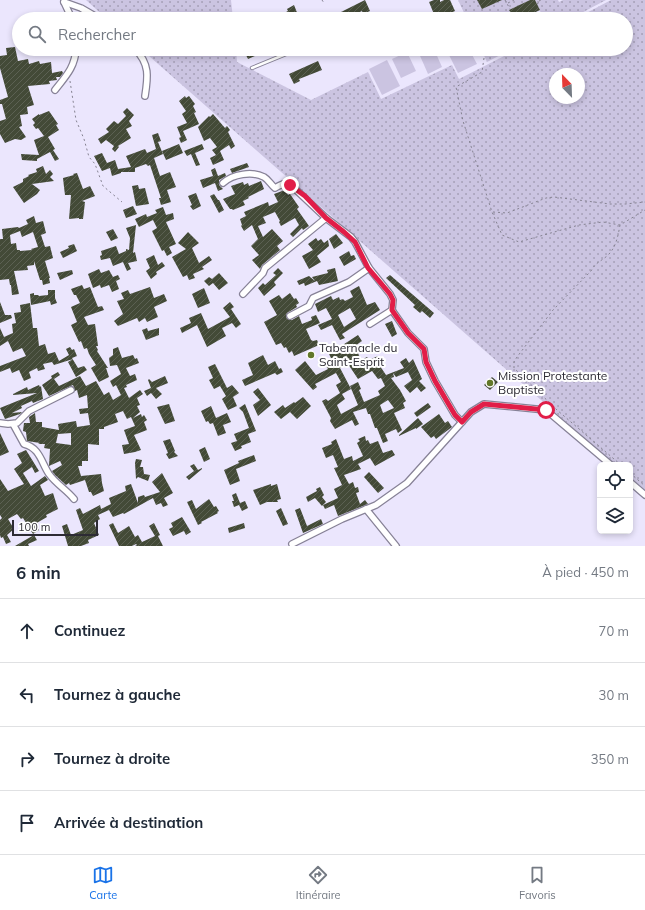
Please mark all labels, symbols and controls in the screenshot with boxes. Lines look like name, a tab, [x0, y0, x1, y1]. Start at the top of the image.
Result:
search box	[12, 12, 633, 56]
icon: search	[26, 23, 48, 45]
text: Rechercher	[58, 25, 136, 44]
north arrow	[549, 68, 585, 104]
route end	[281, 176, 299, 194]
place label: Tabernacle du Saint-Esprit	[319, 340, 397, 369]
marker: Tabernacle du Saint-Esprit	[306, 350, 316, 360]
place label: Mission Protestante Baptiste	[498, 368, 607, 397]
marker: Mission Protestante Baptiste	[485, 378, 495, 388]
route start	[537, 401, 555, 419]
map controls	[597, 462, 633, 534]
button: locate	[597, 462, 633, 498]
button: layers	[597, 498, 633, 534]
scale bar	[12, 518, 98, 537]
text: 100 m	[18, 520, 50, 534]
text: 6 min	[16, 562, 61, 583]
text: À pied · 450 m	[542, 564, 629, 580]
icon: ahead	[16, 620, 38, 642]
text: Continuez	[54, 621, 125, 640]
text: 70 m	[599, 623, 629, 639]
icon: left	[16, 684, 38, 706]
text: Tournez à gauche	[54, 685, 181, 704]
text: 30 m	[599, 687, 629, 703]
icon: right	[16, 748, 38, 770]
text: Tournez à droite	[54, 749, 170, 768]
text: 350 m	[591, 751, 629, 767]
icon: arrive	[16, 812, 38, 834]
text: Arrivée à destination	[54, 813, 203, 832]
tab: Carte	[89, 864, 117, 902]
tab: Itinéraire	[296, 864, 341, 902]
tab: Favoris	[519, 864, 556, 902]

